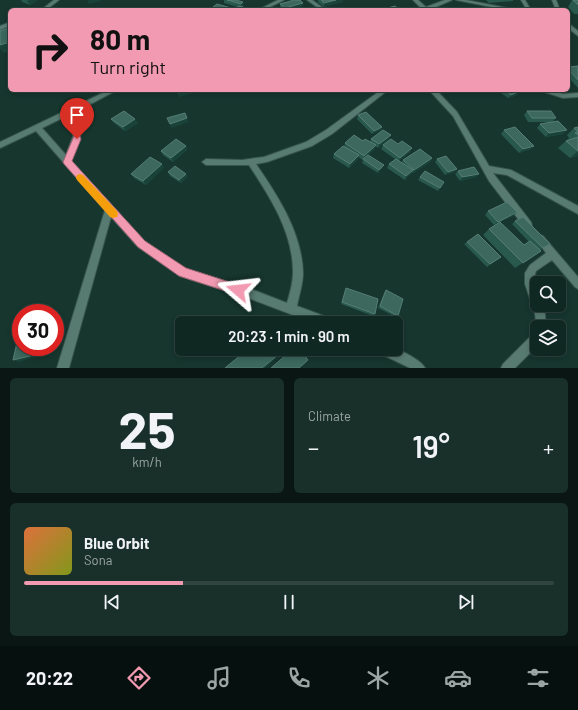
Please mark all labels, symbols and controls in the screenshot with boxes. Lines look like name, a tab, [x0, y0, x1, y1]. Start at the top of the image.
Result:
text: 80 m	[90, 22, 150, 56]
icon: right	[24, 24, 76, 76]
text: Turn right	[90, 56, 166, 78]
pin	[60, 98, 94, 139]
icon: arrive	[66, 104, 88, 126]
position arrow	[217, 269, 259, 311]
map controls	[530, 276, 566, 356]
button: search	[530, 276, 566, 312]
speed limit sign: 30	[12, 304, 64, 356]
button: layers	[530, 320, 566, 356]
text: 20:23 · 1 min · 90 m	[228, 327, 350, 345]
text: 25	[118, 397, 176, 459]
text: Climate	[308, 408, 351, 424]
text: 19°	[412, 428, 450, 464]
text: −	[308, 434, 319, 460]
text: +	[543, 434, 554, 460]
text: km/h	[132, 454, 162, 470]
text: Blue Orbit	[84, 534, 149, 552]
text: Sona	[84, 552, 112, 568]
icon: previous	[101, 591, 123, 613]
icon: pause	[278, 591, 300, 613]
icon: next	[455, 591, 477, 613]
icon: directions	[125, 664, 153, 692]
icon: music	[205, 664, 233, 692]
icon: phone	[285, 664, 313, 692]
icon: climate	[364, 664, 392, 692]
icon: car	[444, 664, 472, 692]
icon: filters	[524, 664, 552, 692]
text: 20:22	[26, 667, 73, 689]

